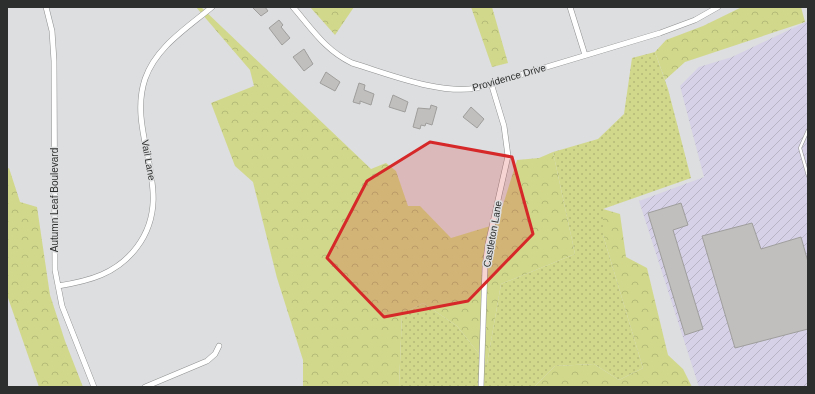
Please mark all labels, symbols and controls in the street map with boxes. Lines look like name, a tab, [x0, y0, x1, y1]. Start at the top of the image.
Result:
street label: Providence Drive	[471, 62, 548, 93]
street label: Vail Lane	[140, 139, 158, 182]
street label: Autumn Leaf Boulevard	[49, 148, 60, 252]
street label: Castleton Lane	[481, 200, 504, 268]

